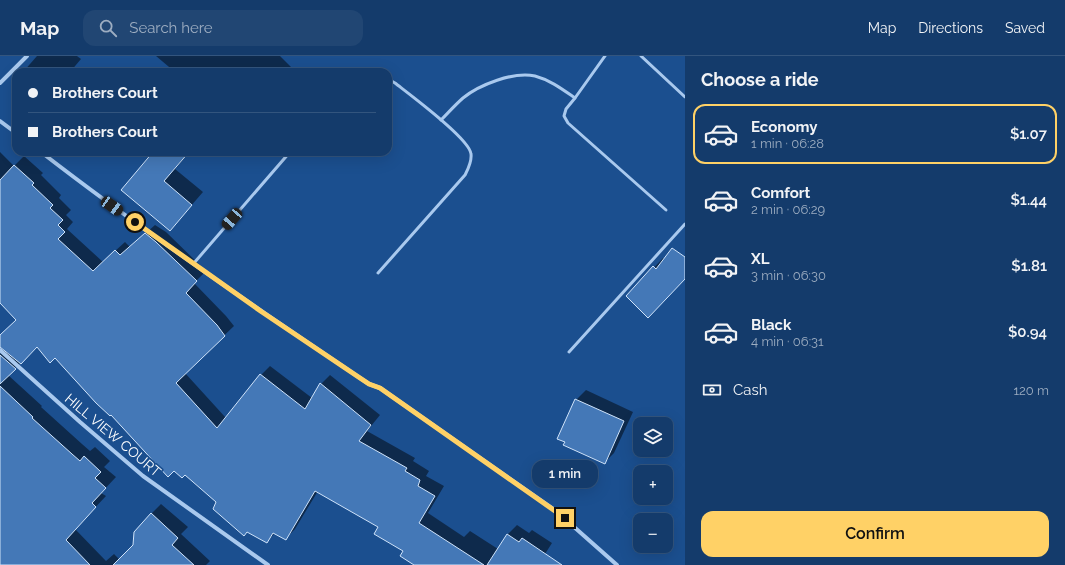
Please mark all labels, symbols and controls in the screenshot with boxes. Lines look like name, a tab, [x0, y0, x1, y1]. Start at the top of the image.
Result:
search box	[83, 10, 363, 46]
text: Map	[20, 17, 59, 39]
icon: search	[97, 17, 119, 39]
text: Search here	[129, 19, 213, 37]
text: Map	[868, 20, 896, 36]
text: Directions	[918, 20, 983, 36]
text: Saved	[1005, 20, 1045, 36]
text: Choose a ride	[701, 69, 819, 90]
text: Brothers Court	[52, 84, 158, 102]
icon: car	[703, 116, 739, 152]
text: Economy	[751, 118, 818, 136]
text: Brothers Court	[52, 123, 158, 141]
text: $1.07	[1010, 125, 1047, 143]
text: 1 min · 06:28	[751, 136, 824, 151]
icon: car	[703, 182, 739, 218]
text: Comfort	[751, 184, 810, 202]
text: $1.44	[1010, 191, 1047, 209]
car	[99, 194, 125, 218]
text: 2 min · 06:29	[751, 202, 825, 217]
car	[220, 206, 244, 232]
route start	[126, 213, 144, 231]
icon: car	[703, 248, 739, 284]
text: XL	[751, 250, 769, 268]
text: $1.81	[1011, 257, 1047, 275]
text: 3 min · 06:30	[751, 268, 826, 283]
icon: car	[703, 314, 739, 350]
text: Black	[751, 316, 791, 334]
text: $0.94	[1008, 323, 1047, 341]
text: 4 min · 06:31	[751, 334, 824, 349]
icon: cash	[701, 379, 723, 401]
text: Cash	[733, 381, 767, 399]
text: 120 m	[1013, 383, 1049, 398]
street label: HILL VIEW COURT	[62, 390, 165, 480]
map controls	[633, 417, 673, 553]
button: layers	[633, 417, 673, 457]
callout: 1 min	[532, 460, 598, 488]
button: +	[633, 465, 673, 505]
text: 1 min	[549, 466, 581, 481]
route end	[556, 509, 574, 527]
button: Confirm	[701, 511, 1049, 557]
button: −	[633, 513, 673, 553]

